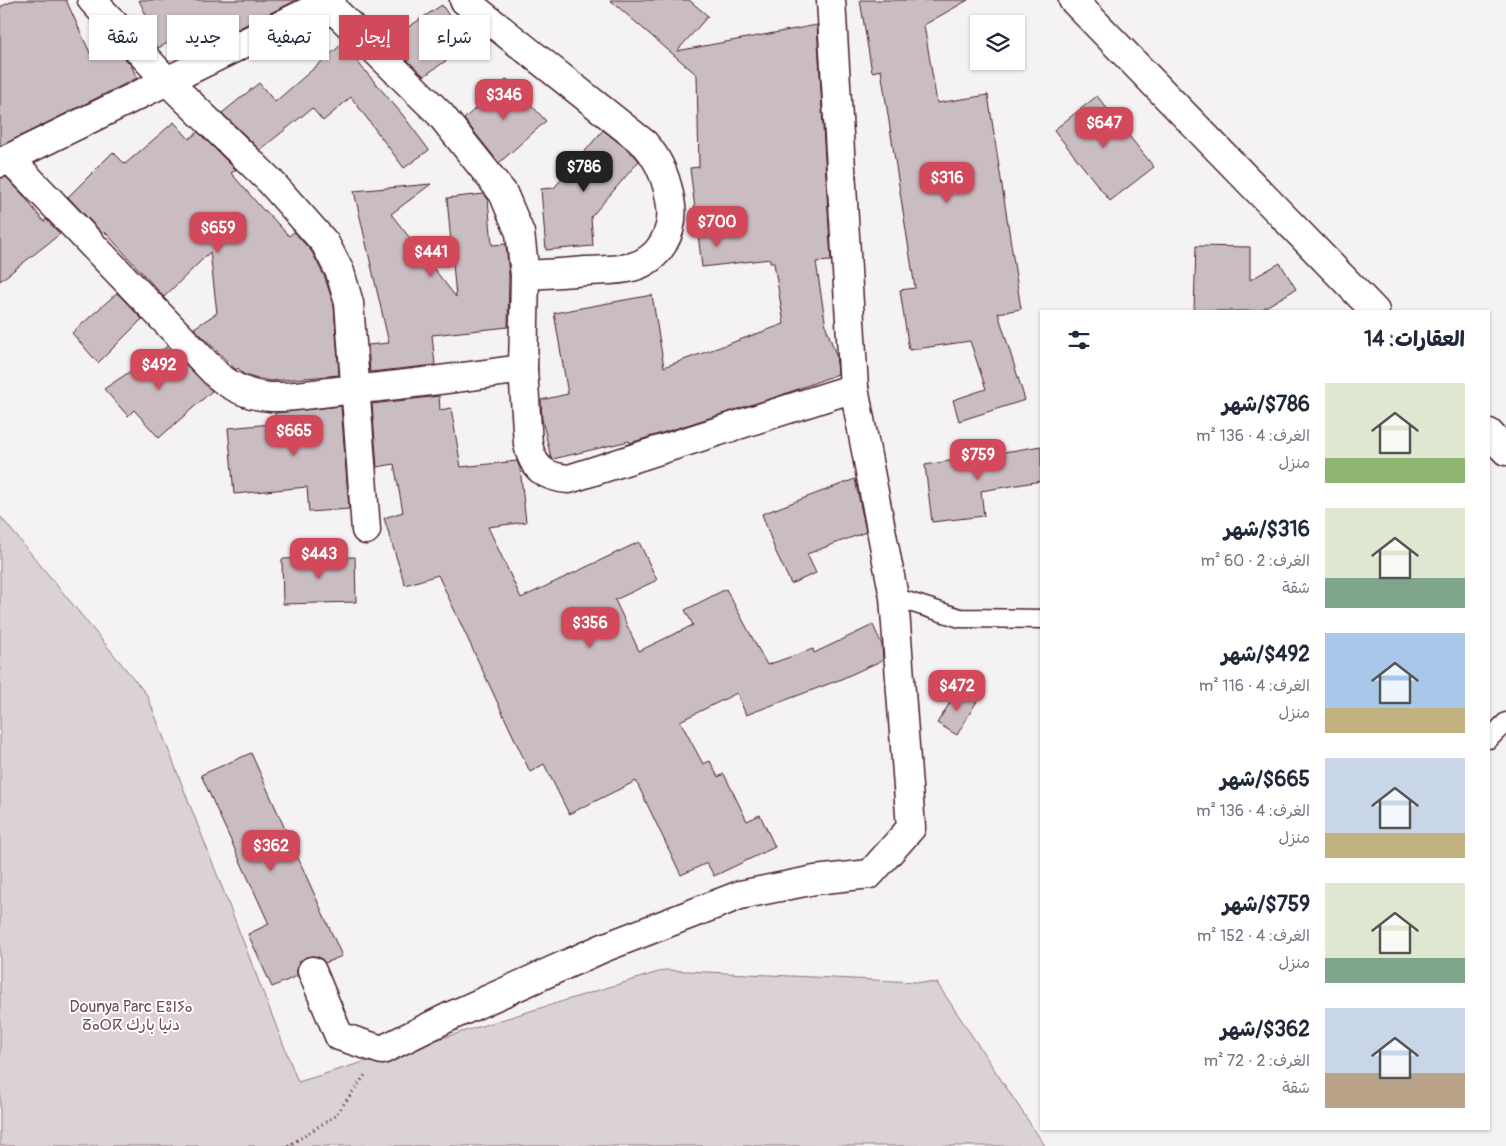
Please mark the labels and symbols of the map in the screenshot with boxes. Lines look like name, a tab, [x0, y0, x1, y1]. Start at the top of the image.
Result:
pin: $346	[474, 78, 534, 121]
pin: $647	[1074, 106, 1134, 149]
pin: $786	[554, 150, 614, 193]
pin: $316	[917, 162, 977, 204]
pin: $700	[687, 206, 747, 248]
pin: $659	[188, 212, 248, 254]
pin: $441	[401, 236, 461, 278]
pin: $492	[129, 348, 189, 391]
pin: $665	[264, 414, 324, 457]
pin: $759	[948, 438, 1008, 481]
pin: $443	[289, 538, 349, 580]
pin: $356	[560, 606, 620, 649]
pin: $472	[927, 670, 987, 712]
pin: $362	[241, 830, 301, 872]
park label: Dounya Parc ⴹⵓⵏⵢⴰ ⵒⴰⵔⴽ دنيا بارك	[70, 997, 192, 1035]

